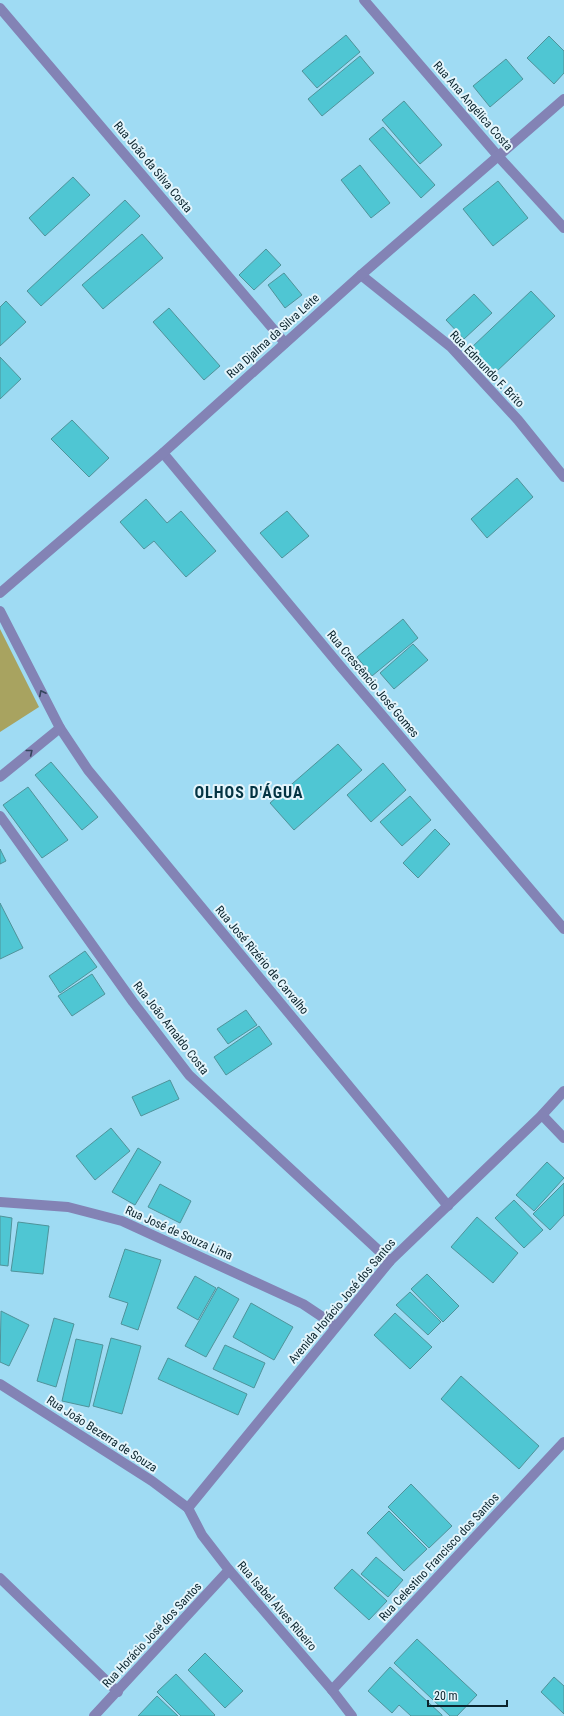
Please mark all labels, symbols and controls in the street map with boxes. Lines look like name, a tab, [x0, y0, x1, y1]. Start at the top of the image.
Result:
street label: Rua Ana Angélica Costa	[431, 59, 516, 154]
street label: Rua João da Silva Costa	[111, 119, 195, 215]
street label: Rua Djalma da Silva Leite	[224, 291, 322, 381]
street label: Rua Edmundo F. Brito	[447, 328, 527, 410]
street label: Rua Crescêncio José Gomes	[324, 628, 422, 740]
one-way arrow	[40, 690, 47, 697]
one-way arrow	[26, 750, 33, 757]
district label: OLHOS D'ÁGUA	[194, 783, 304, 802]
street label: Rua José Rizério de Carvalho	[212, 903, 312, 1017]
street label: Rua João Arnaldo Costa	[130, 979, 212, 1078]
street label: Rua José de Souza Lima	[123, 1203, 235, 1263]
street label: Avenida Horácio José dos Santos	[286, 1236, 398, 1366]
street label: Rua João Bezerra de Souza	[44, 1393, 160, 1475]
street label: Rua Celestino Francisco dos Santos	[376, 1490, 502, 1624]
street label: Rua Isabel Alves Ribeiro	[234, 1559, 320, 1653]
street label: Rua Horácio José dos Santos	[99, 1579, 205, 1691]
scale bar	[428, 1682, 507, 1708]
text: 20 m	[434, 1689, 458, 1703]

